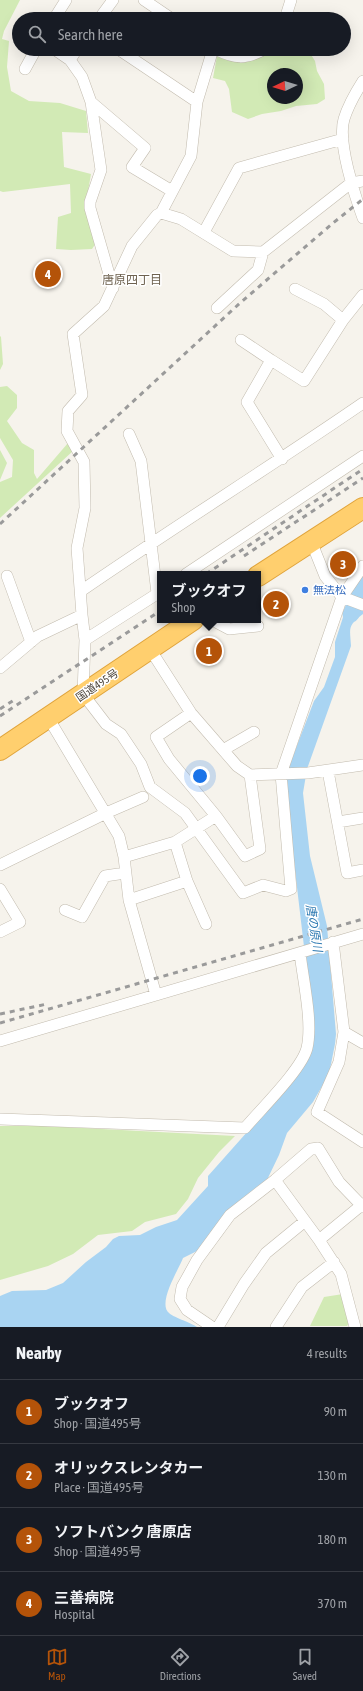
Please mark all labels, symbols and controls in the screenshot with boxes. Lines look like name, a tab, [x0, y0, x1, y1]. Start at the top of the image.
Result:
search box	[12, 12, 351, 56]
icon: search	[26, 23, 48, 45]
text: Search here	[58, 26, 123, 43]
north arrow	[267, 68, 303, 104]
pin: 4	[35, 259, 61, 289]
district label: 唐原四丁目	[102, 273, 162, 287]
pin: 3	[330, 549, 356, 579]
popup	[157, 571, 261, 623]
text: ブックオフ	[171, 582, 247, 599]
place label: 無法松	[313, 584, 346, 596]
marker: 無法松	[300, 585, 310, 595]
pin: 2	[263, 589, 289, 619]
text: Shop	[171, 600, 196, 615]
pin: 1	[196, 636, 222, 666]
street label: 国道495号	[74, 666, 120, 704]
your location	[190, 766, 210, 786]
water label: 唐の原川	[303, 903, 325, 955]
text: Nearby	[16, 1343, 62, 1363]
text: 4 results	[307, 1346, 347, 1361]
text: ブックオフ	[54, 1395, 129, 1412]
text: 1	[26, 1404, 32, 1419]
text: 90 m	[324, 1404, 347, 1419]
text: Shop · 国道495号	[54, 1416, 142, 1431]
text: オリックスレンタカー	[54, 1459, 204, 1476]
text: 2	[26, 1468, 32, 1483]
text: 130 m	[318, 1468, 347, 1483]
text: Place · 国道495号	[54, 1480, 144, 1495]
text: ソフトバンク 唐原店	[54, 1523, 192, 1540]
text: 3	[26, 1532, 32, 1547]
text: 180 m	[318, 1532, 347, 1547]
text: Shop · 国道495号	[54, 1544, 142, 1559]
text: 三善病院	[54, 1589, 114, 1606]
text: 4	[26, 1596, 32, 1611]
text: 370 m	[318, 1596, 347, 1611]
text: Hospital	[54, 1607, 95, 1622]
tab: Map	[46, 1646, 68, 1682]
tab: Directions	[160, 1646, 201, 1682]
tab: Saved	[293, 1646, 317, 1682]

